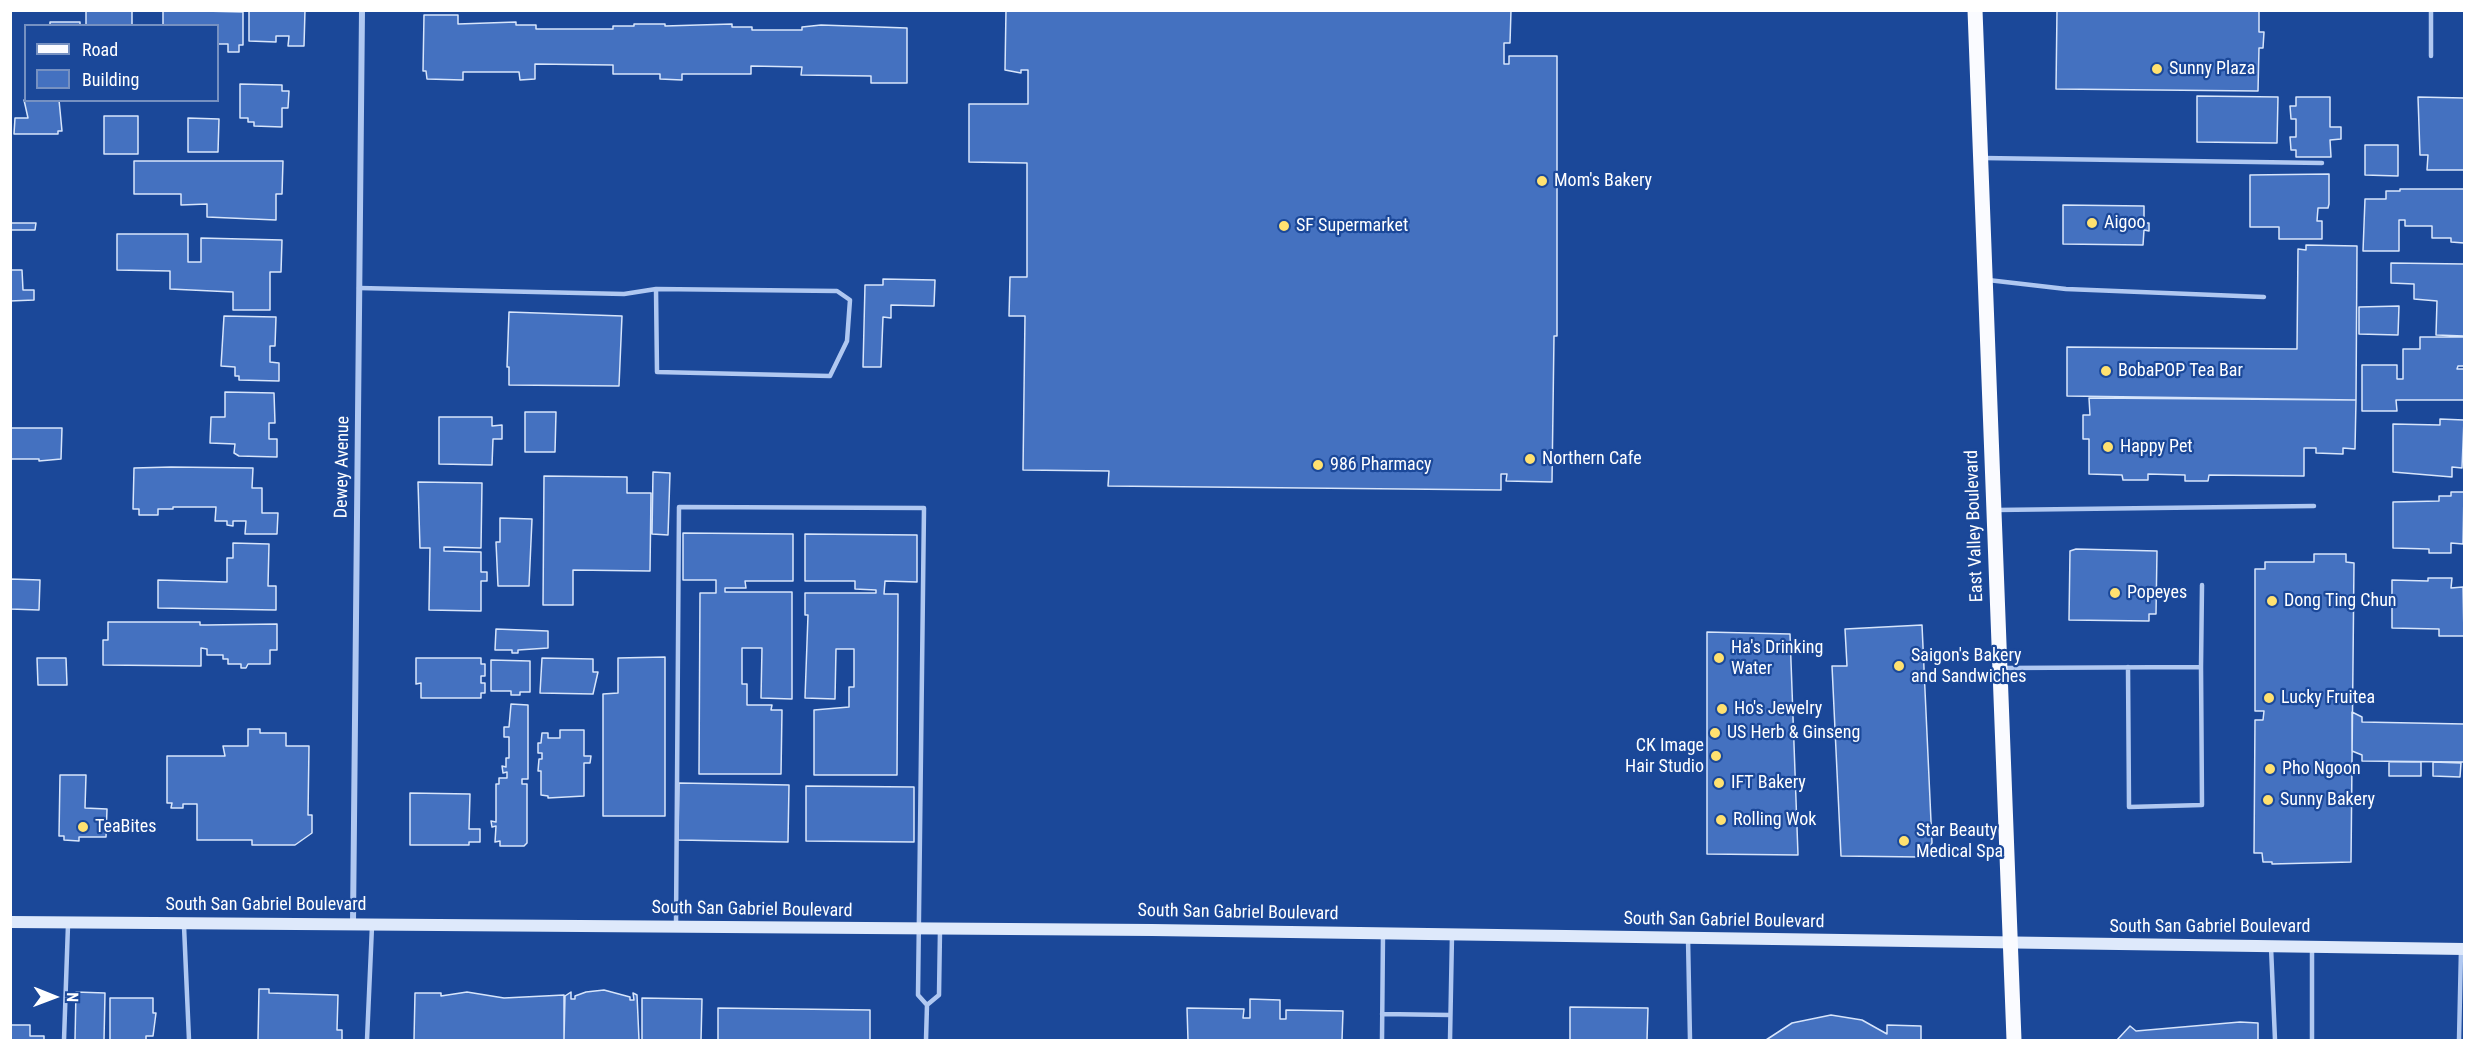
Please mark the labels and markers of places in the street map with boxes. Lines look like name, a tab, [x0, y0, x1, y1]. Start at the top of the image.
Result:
place label: Sunny Plaza	[2169, 58, 2255, 80]
marker: Sunny Plaza	[2150, 62, 2164, 76]
place label: Mom's Bakery	[1554, 170, 1652, 192]
marker: Mom's Bakery	[1535, 174, 1549, 188]
place label: Aigoo	[2104, 212, 2145, 234]
place label: SF Supermarket	[1296, 215, 1408, 237]
marker: Aigoo	[2085, 216, 2099, 230]
marker: SF Supermarket	[1277, 219, 1291, 233]
place label: BobaPOP Tea Bar	[2118, 360, 2243, 382]
marker: BobaPOP Tea Bar	[2099, 364, 2113, 378]
place label: Happy Pet	[2120, 436, 2193, 458]
marker: Happy Pet	[2101, 440, 2115, 454]
place label: Northern Cafe	[1542, 448, 1642, 470]
marker: Northern Cafe	[1523, 452, 1537, 466]
place label: 986 Pharmacy	[1330, 454, 1432, 476]
marker: 986 Pharmacy	[1311, 458, 1325, 472]
place label: Popeyes	[2127, 582, 2187, 604]
marker: Popeyes	[2108, 586, 2122, 600]
place label: Dong Ting Chun	[2284, 590, 2397, 612]
marker: Dong Ting Chun	[2265, 594, 2279, 608]
place label: Ha's Drinking Water	[1731, 637, 1823, 680]
place label: Saigon's Bakery and Sandwiches	[1911, 645, 2026, 688]
marker: Ha's Drinking Water	[1712, 651, 1726, 665]
marker: Saigon's Bakery and Sandwiches	[1892, 659, 1906, 673]
place label: Lucky Fruitea	[2281, 687, 2375, 709]
marker: Lucky Fruitea	[2262, 691, 2276, 705]
place label: Ho's Jewelry	[1734, 698, 1822, 720]
marker: Ho's Jewelry	[1715, 702, 1729, 716]
place label: US Herb & Ginseng	[1727, 722, 1860, 744]
marker: US Herb & Ginseng	[1708, 726, 1722, 740]
place label: CK Image Hair Studio	[1625, 735, 1704, 777]
marker: CK Image Hair Studio	[1709, 749, 1723, 763]
place label: Pho Ngoon	[2282, 758, 2361, 780]
marker: Pho Ngoon	[2263, 762, 2277, 776]
place label: IFT Bakery	[1731, 772, 1806, 794]
marker: IFT Bakery	[1712, 776, 1726, 790]
place label: Sunny Bakery	[2280, 789, 2375, 811]
marker: Sunny Bakery	[2261, 793, 2275, 807]
place label: Rolling Wok	[1733, 809, 1816, 831]
marker: Rolling Wok	[1714, 813, 1728, 827]
place label: TeaBites	[95, 816, 156, 838]
marker: TeaBites	[76, 820, 90, 834]
place label: Star Beauty Medical Spa	[1916, 820, 2003, 862]
marker: Star Beauty Medical Spa	[1897, 834, 1911, 848]

